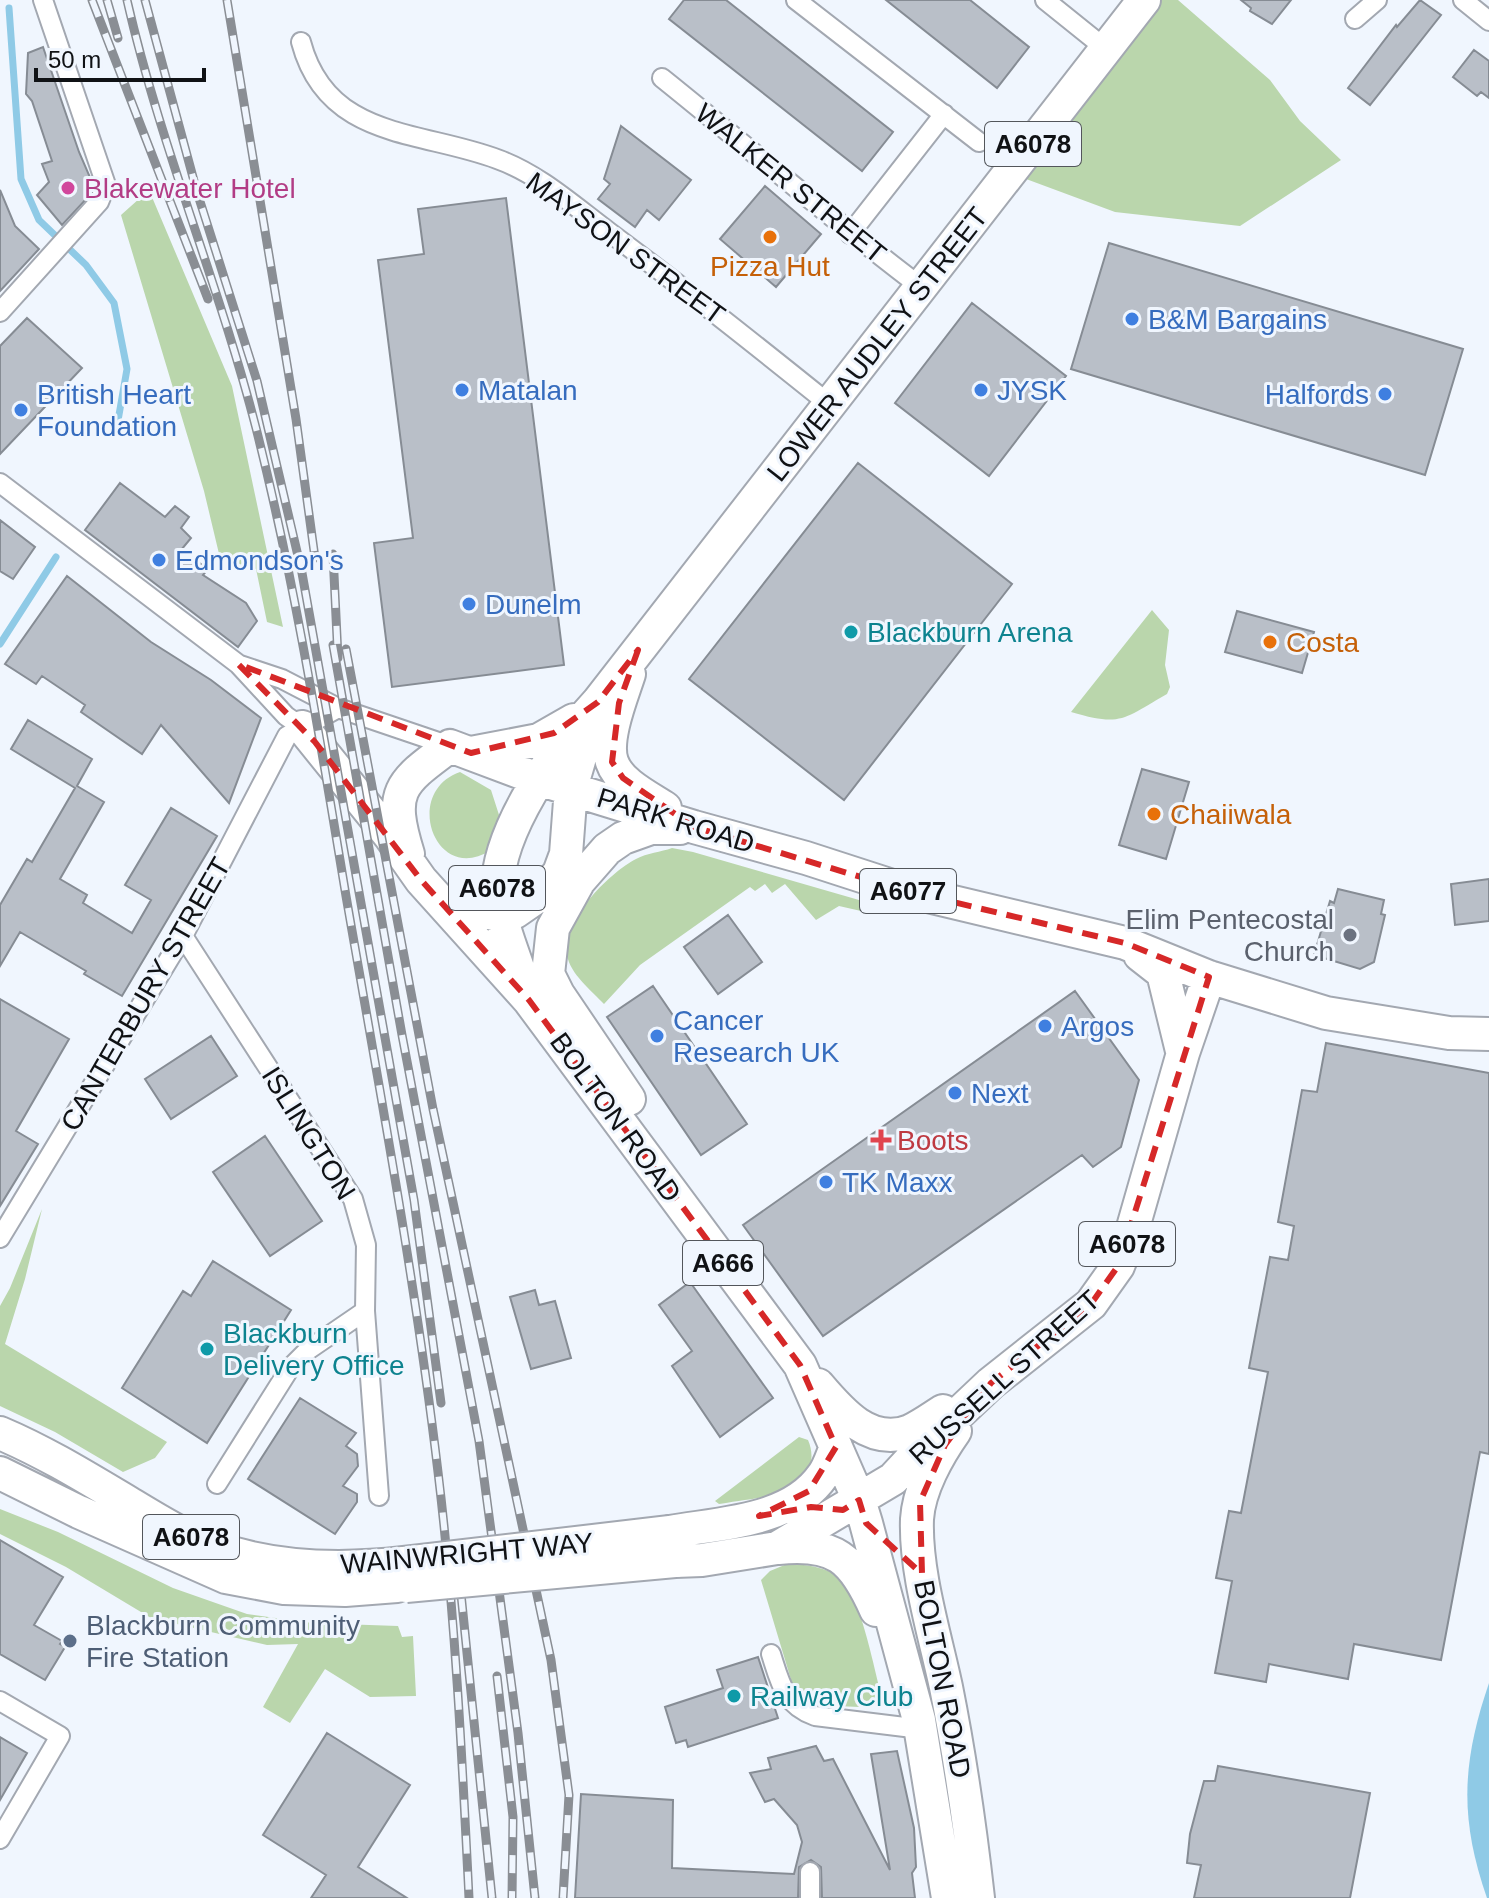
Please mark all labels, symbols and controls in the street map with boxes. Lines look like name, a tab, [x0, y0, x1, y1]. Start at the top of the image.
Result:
scale bar	[36, 32, 204, 82]
text: 50 m	[48, 46, 101, 73]
street label: WALKER STREET	[689, 97, 892, 270]
road number: A6078	[985, 122, 1081, 166]
street label: MAYSON STREET	[521, 166, 731, 331]
place label: Blakewater Hotel	[84, 173, 296, 204]
marker: Blakewater Hotel	[59, 179, 77, 197]
street label: LOWER AUDLEY STREET	[761, 201, 994, 487]
marker: Pizza Hut	[761, 228, 779, 246]
place label: Pizza Hut	[710, 251, 830, 282]
place label: B&M Bargains	[1148, 304, 1327, 335]
marker: B&M Bargains	[1123, 310, 1141, 328]
place label: Matalan	[478, 375, 578, 406]
place label: JYSK	[997, 375, 1067, 406]
place label: British Heart Foundation	[37, 379, 191, 442]
place label: Halfords	[1265, 379, 1369, 410]
marker: Matalan	[453, 381, 471, 399]
marker: JYSK	[972, 381, 990, 399]
marker: Halfords	[1376, 385, 1394, 403]
marker: British Heart Foundation	[12, 401, 30, 419]
place label: Edmondson's	[175, 545, 344, 576]
marker: Edmondson's	[150, 551, 168, 569]
place label: Dunelm	[485, 589, 581, 620]
marker: Dunelm	[460, 595, 478, 613]
place label: Blackburn Arena	[867, 617, 1073, 648]
marker: Blackburn Arena	[842, 623, 860, 641]
place label: Costa	[1286, 627, 1360, 658]
marker: Costa	[1261, 633, 1279, 651]
street label: PARK ROAD	[593, 782, 758, 859]
place label: Chaiiwala	[1170, 799, 1292, 830]
marker: Chaiiwala	[1145, 805, 1163, 823]
street label: CANTERBURY STREET	[54, 852, 236, 1136]
road number: A6078	[449, 866, 545, 910]
road number: A6077	[860, 869, 956, 913]
place label: Elim Pentecostal Church	[1125, 904, 1334, 967]
marker: Elim Pentecostal Church	[1341, 926, 1359, 944]
place label: Cancer Research UK	[673, 1005, 840, 1068]
place label: Argos	[1061, 1011, 1134, 1042]
marker: Argos	[1036, 1017, 1054, 1035]
street label: BOLTON ROAD	[544, 1027, 687, 1208]
marker: Cancer Research UK	[648, 1027, 666, 1045]
street label: ISLINGTON	[256, 1061, 362, 1205]
place label: Next	[971, 1078, 1029, 1109]
marker: Next	[946, 1084, 964, 1102]
place label: Boots	[897, 1125, 969, 1156]
marker: Boots	[872, 1131, 890, 1149]
place label: TK Maxx	[842, 1167, 952, 1198]
marker: TK Maxx	[817, 1173, 835, 1191]
road number: A6078	[1079, 1222, 1175, 1266]
road number: A666	[683, 1241, 763, 1285]
street label: RUSSELL STREET	[903, 1284, 1106, 1471]
place label: Blackburn Delivery Office	[223, 1318, 405, 1381]
marker: Blackburn Delivery Office	[198, 1340, 216, 1358]
road number: A6078	[143, 1515, 239, 1559]
street label: WAINWRIGHT WAY	[339, 1527, 595, 1580]
street label: BOLTON ROAD	[908, 1577, 977, 1781]
place label: Blackburn Community Fire Station	[86, 1610, 360, 1673]
marker: Blackburn Community Fire Station	[61, 1632, 79, 1650]
place label: Railway Club	[750, 1681, 913, 1712]
marker: Railway Club	[725, 1687, 743, 1705]

